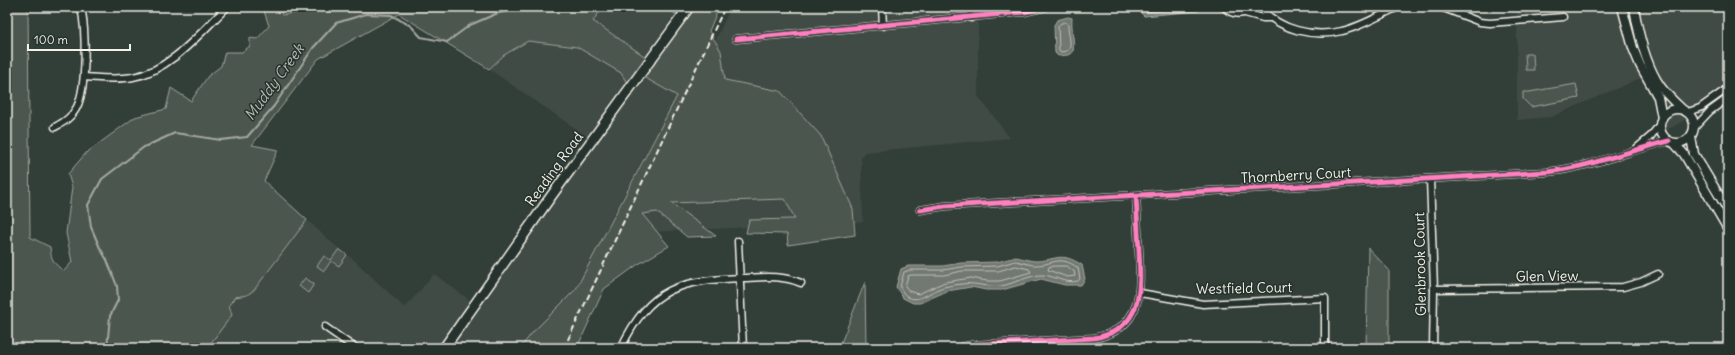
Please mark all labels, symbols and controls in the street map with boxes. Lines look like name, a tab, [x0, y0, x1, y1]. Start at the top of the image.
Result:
scale bar	[28, 26, 130, 52]
text: 100 m	[34, 32, 68, 47]
water label: Muddy Creek	[240, 39, 309, 124]
street label: Reading Road	[521, 128, 587, 210]
street label: Thornberry Court	[1240, 163, 1352, 187]
street label: Glenbrook Court	[1410, 212, 1430, 316]
street label: Glen View	[1516, 266, 1578, 286]
street label: Westfield Court	[1196, 278, 1293, 298]

